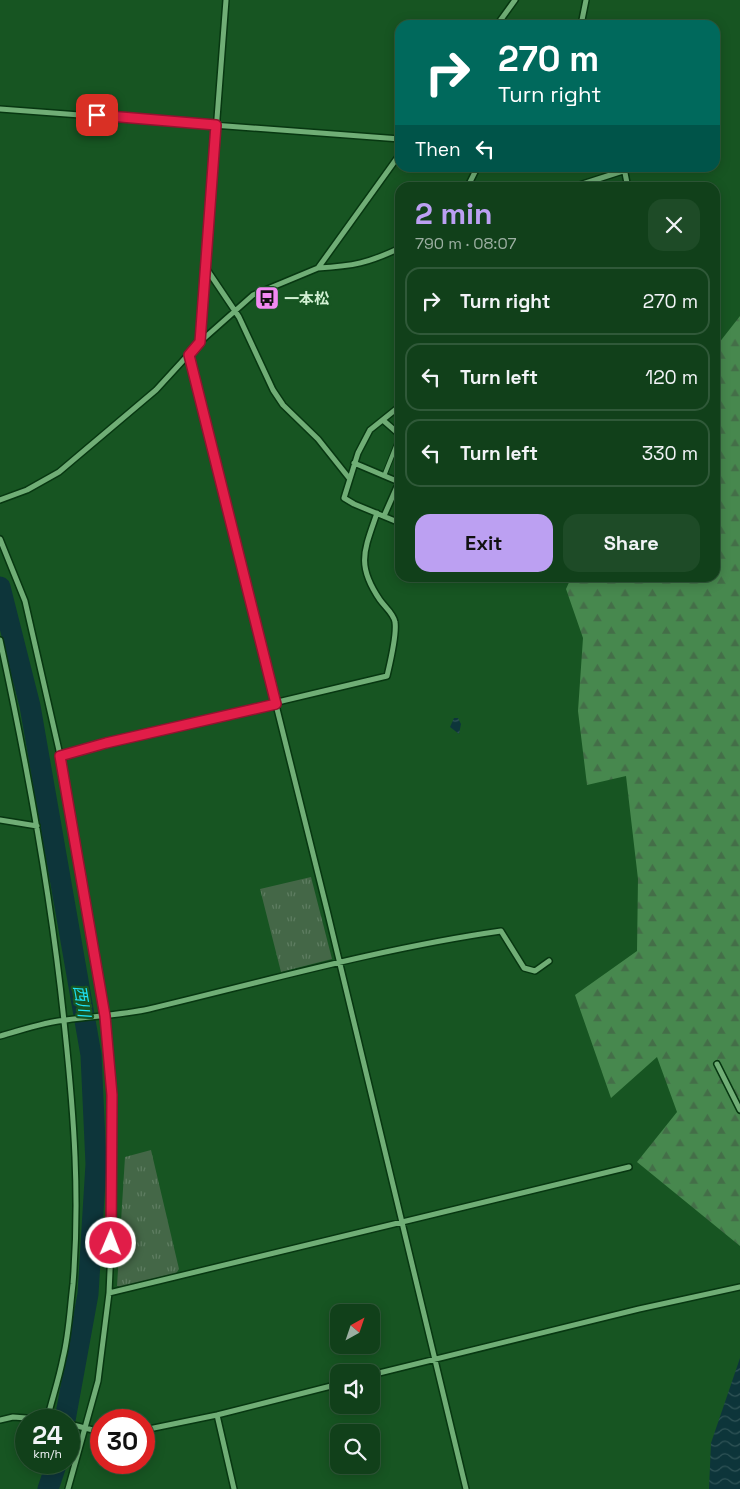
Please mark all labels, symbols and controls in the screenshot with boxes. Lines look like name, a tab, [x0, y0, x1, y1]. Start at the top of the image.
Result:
text: 270 m	[498, 37, 599, 81]
icon: right	[415, 40, 480, 105]
text: Turn right	[498, 80, 601, 108]
pin	[76, 94, 118, 136]
icon: arrive	[83, 101, 111, 129]
icon: left	[471, 135, 499, 163]
text: Then	[415, 137, 461, 162]
text: 2 min	[415, 194, 493, 233]
button: close	[648, 199, 700, 251]
text: 790 m · 08:07	[415, 233, 516, 254]
bus stop icon: 一本松	[254, 285, 280, 311]
icon: right	[417, 287, 445, 315]
place label: 一本松	[284, 289, 329, 308]
text: Turn right	[460, 289, 550, 314]
text: 270 m	[643, 289, 698, 314]
icon: left	[417, 363, 445, 391]
text: Turn left	[460, 365, 538, 390]
text: 120 m	[645, 365, 698, 390]
icon: left	[417, 439, 445, 467]
text: Turn left	[460, 441, 538, 466]
text: 330 m	[642, 441, 698, 466]
button: Exit	[415, 514, 553, 572]
button: Share	[563, 514, 700, 572]
water label: 西川	[69, 983, 95, 1021]
position arrow	[84, 1216, 136, 1268]
north arrow	[330, 1304, 380, 1354]
map controls	[330, 1304, 380, 1474]
button: sound	[330, 1364, 380, 1414]
speed limit sign: 30	[90, 1409, 155, 1474]
text: 24	[32, 1419, 63, 1451]
button: search	[330, 1424, 380, 1474]
text: km/h	[33, 1446, 62, 1462]

